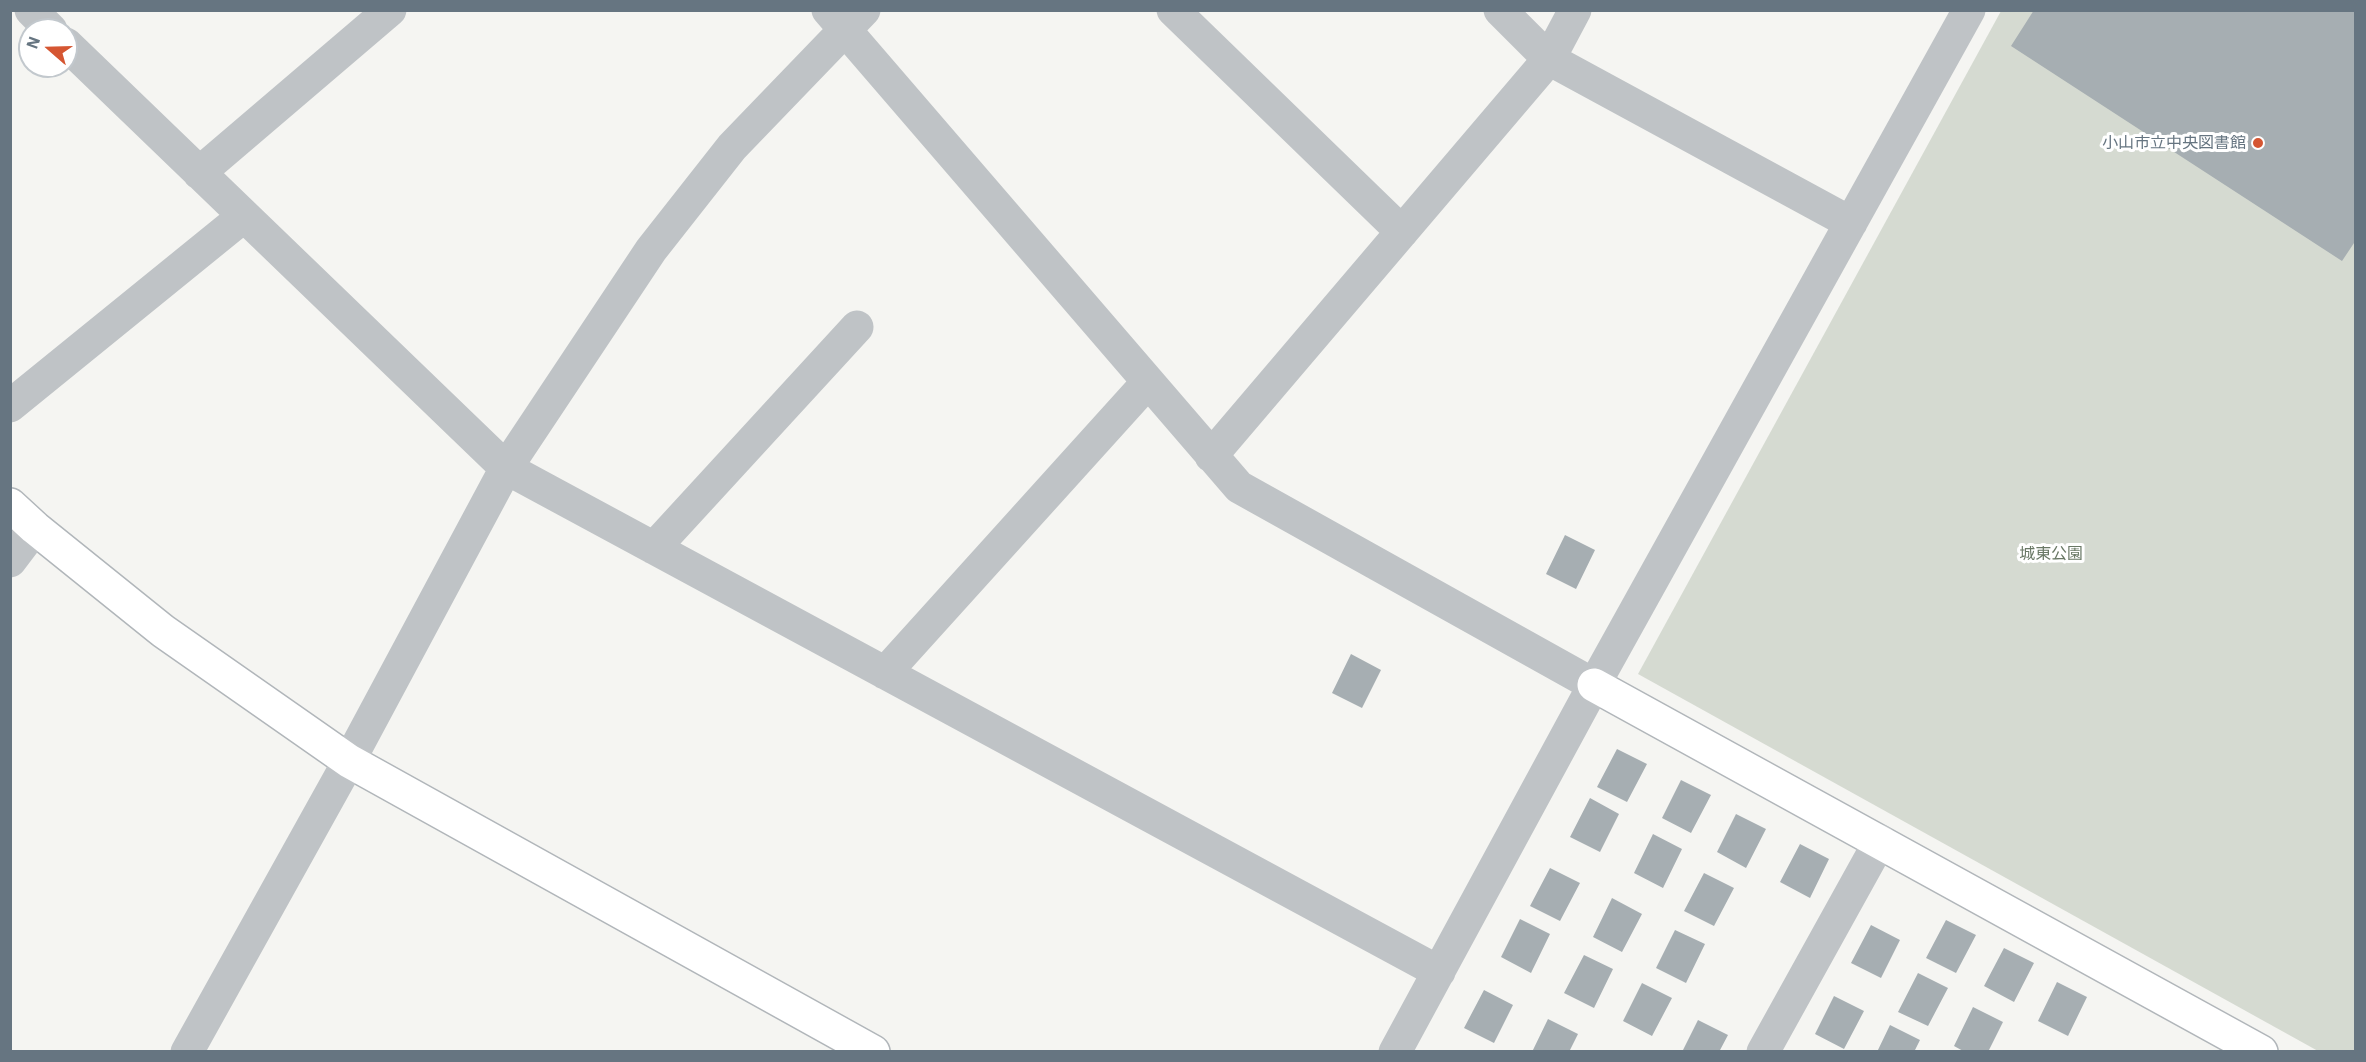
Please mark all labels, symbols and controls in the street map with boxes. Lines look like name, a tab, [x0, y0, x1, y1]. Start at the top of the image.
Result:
north arrow	[18, 18, 78, 78]
text: N	[22, 34, 44, 51]
place label: 小山市立中央図書館	[2102, 133, 2246, 153]
marker: 小山市立中央図書館	[2251, 136, 2265, 150]
park label: 城東公園	[2019, 544, 2083, 564]

